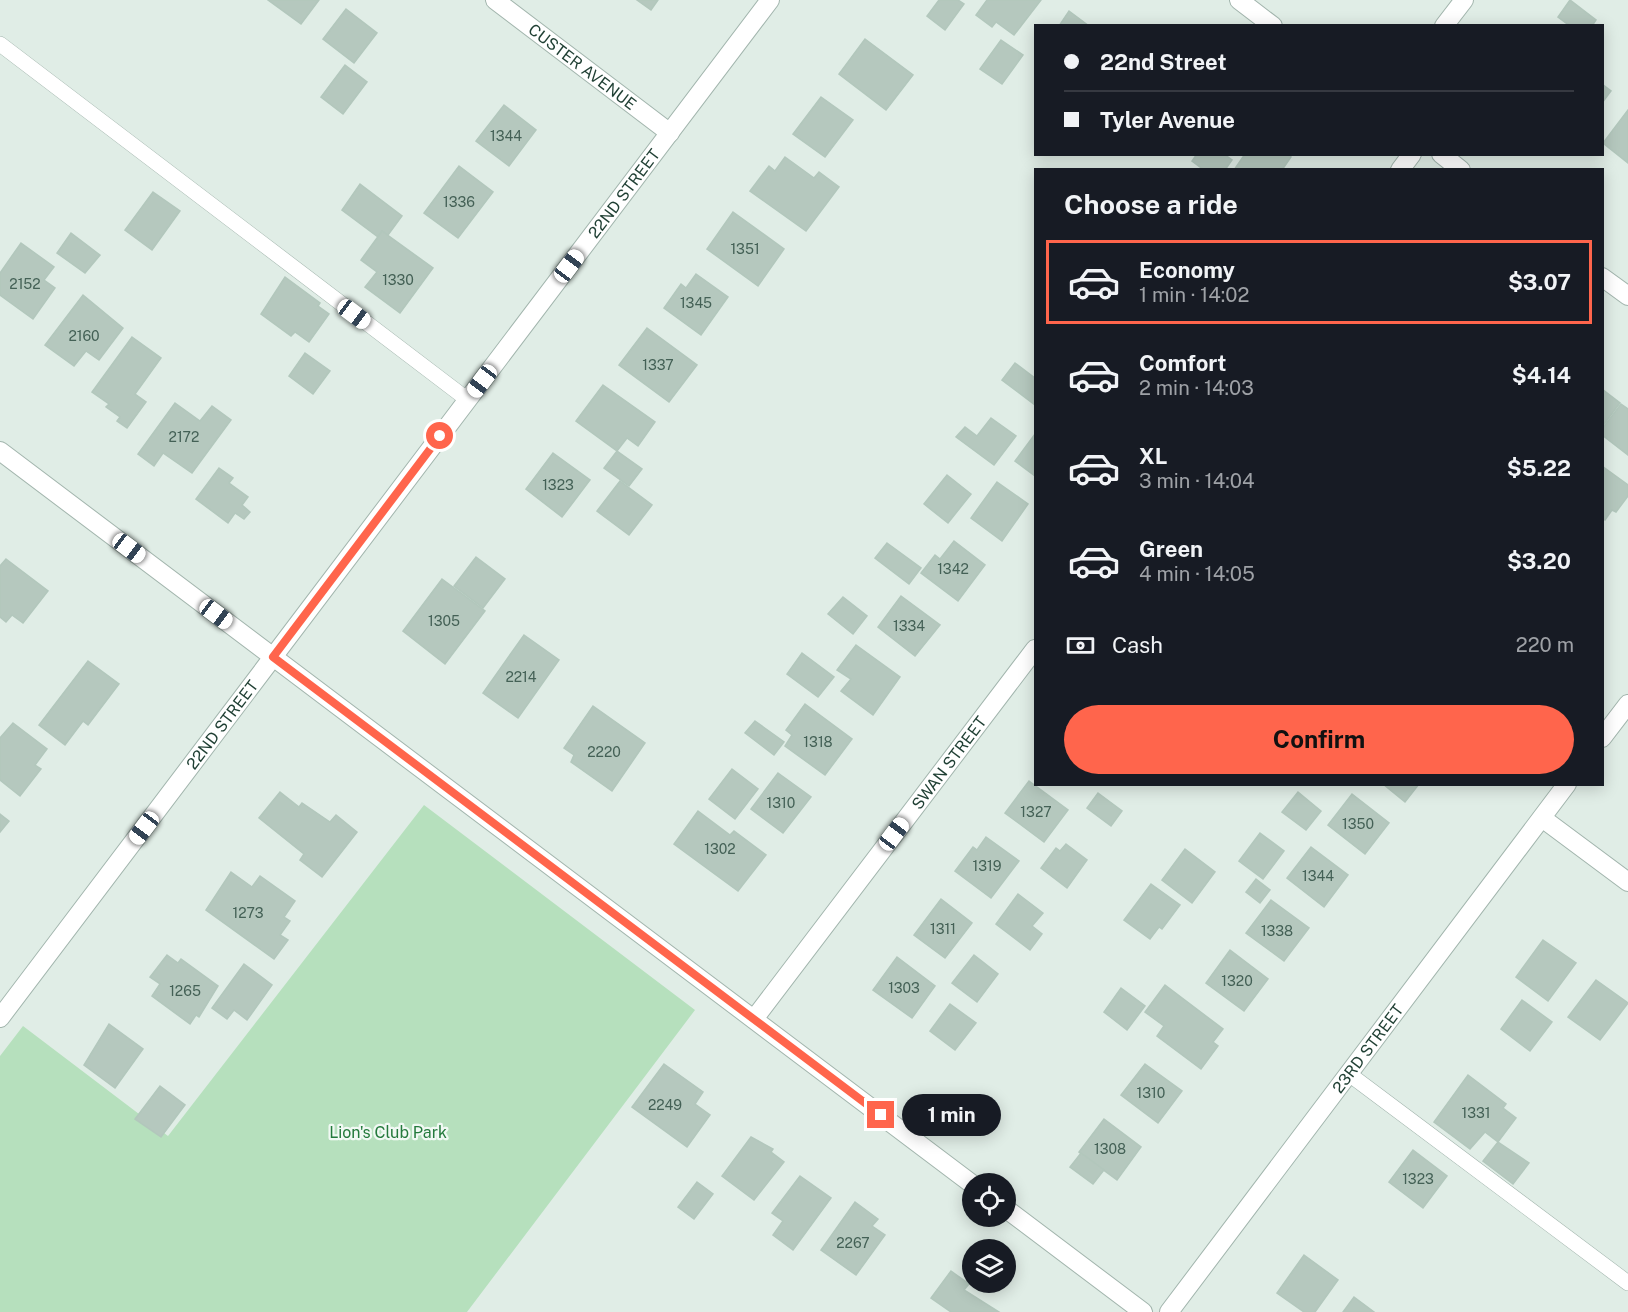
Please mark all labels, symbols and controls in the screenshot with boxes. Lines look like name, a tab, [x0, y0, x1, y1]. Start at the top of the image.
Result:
street label: CUSTER AVENUE	[525, 20, 640, 114]
text: 22nd Street	[1100, 49, 1227, 75]
text: Tyler Avenue	[1100, 107, 1235, 133]
house number: 1344	[490, 128, 522, 144]
street label: 22ND STREET	[584, 145, 664, 242]
text: Choose a ride	[1064, 188, 1238, 220]
house number: 1336	[443, 194, 475, 210]
house number: 1351	[730, 241, 760, 257]
car	[551, 246, 587, 286]
icon: car	[1067, 255, 1121, 309]
text: Economy	[1139, 257, 1235, 283]
text: $3.07	[1508, 269, 1571, 295]
house number: 1330	[382, 272, 414, 288]
house number: 2152	[9, 276, 41, 292]
text: 1 min · 14:02	[1139, 283, 1249, 307]
house number: 1345	[680, 295, 712, 311]
car	[334, 296, 374, 332]
house number: 2160	[68, 328, 100, 344]
icon: car	[1067, 348, 1121, 402]
text: Comfort	[1139, 350, 1226, 376]
house number: 1337	[642, 357, 674, 373]
car	[464, 361, 500, 401]
text: $4.14	[1512, 362, 1571, 388]
text: 2 min · 14:03	[1139, 376, 1254, 400]
route start	[426, 422, 453, 449]
house number: 2172	[169, 429, 199, 445]
icon: car	[1067, 441, 1121, 495]
text: XL	[1139, 443, 1167, 469]
text: $5.22	[1507, 455, 1571, 481]
text: 3 min · 14:04	[1139, 469, 1255, 493]
house number: 1323	[542, 477, 574, 493]
car	[109, 530, 149, 566]
icon: car	[1067, 534, 1121, 588]
text: Green	[1139, 536, 1203, 562]
text: $3.20	[1507, 548, 1571, 574]
house number: 1342	[937, 561, 969, 577]
text: 4 min · 14:05	[1139, 562, 1255, 586]
car	[196, 596, 236, 632]
house number: 1305	[428, 613, 460, 629]
house number: 1334	[893, 618, 925, 634]
icon: cash	[1064, 629, 1097, 662]
text: Cash	[1112, 632, 1163, 658]
text: 220 m	[1516, 633, 1574, 657]
house number: 2214	[505, 669, 537, 685]
street label: 22ND STREET	[183, 676, 262, 773]
button: Confirm	[1064, 705, 1574, 774]
street label: SWAN STREET	[908, 712, 991, 813]
house number: 1318	[803, 734, 833, 750]
house number: 2220	[587, 744, 621, 760]
house number: 1310	[767, 795, 795, 811]
house number: 1327	[1020, 804, 1052, 820]
car	[126, 808, 162, 848]
car	[876, 814, 912, 854]
house number: 1350	[1342, 816, 1374, 832]
house number: 1302	[704, 841, 736, 857]
house number: 1319	[973, 858, 1002, 874]
house number: 1344	[1302, 868, 1334, 884]
house number: 1273	[233, 905, 264, 921]
house number: 1311	[930, 921, 956, 937]
house number: 1338	[1261, 923, 1293, 939]
house number: 1320	[1221, 973, 1253, 989]
house number: 1303	[888, 980, 920, 996]
house number: 1265	[169, 983, 201, 999]
street label: 23RD STREET	[1329, 1000, 1408, 1097]
house number: 1310	[1137, 1085, 1165, 1101]
callout: 1 min	[902, 1094, 1001, 1136]
house number: 2249	[648, 1097, 682, 1113]
route end	[867, 1101, 894, 1128]
text: 1 min	[927, 1103, 976, 1127]
house number: 1331	[1462, 1105, 1490, 1121]
park label: Lion's Club Park	[329, 1123, 447, 1142]
house number: 1308	[1094, 1141, 1126, 1157]
house number: 1323	[1402, 1171, 1434, 1187]
map controls	[962, 1173, 1016, 1293]
button: locate	[962, 1173, 1016, 1227]
house number: 2267	[836, 1235, 870, 1251]
button: layers	[962, 1239, 1016, 1293]

